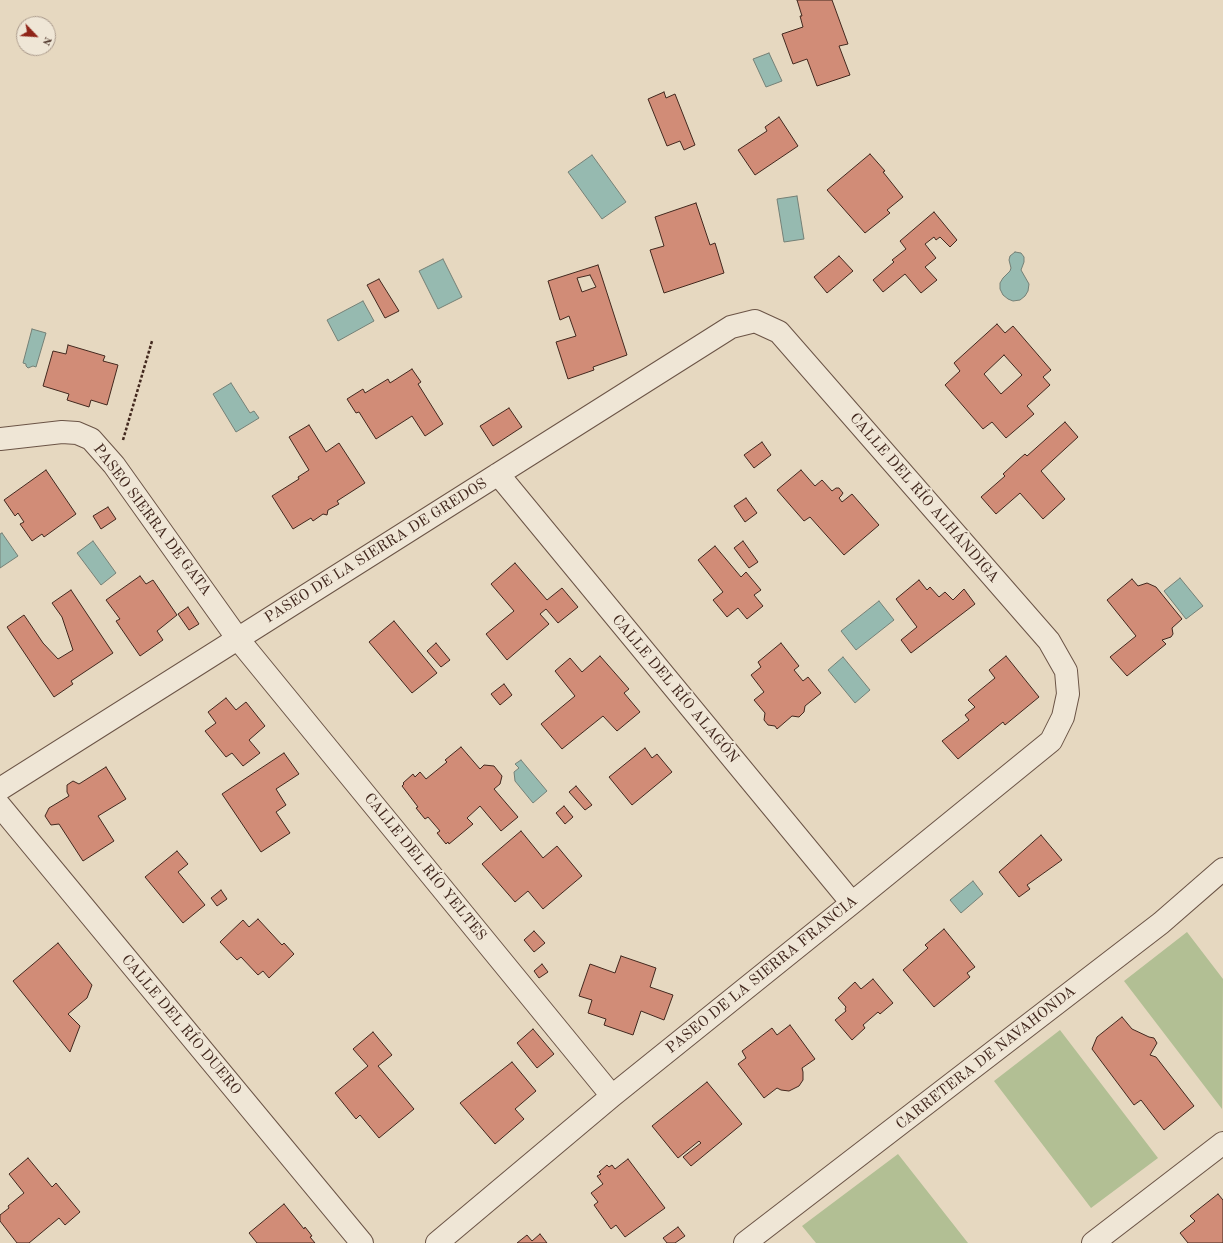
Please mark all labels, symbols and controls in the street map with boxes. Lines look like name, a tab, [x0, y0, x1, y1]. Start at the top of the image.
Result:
north arrow	[16, 16, 56, 56]
text: N	[40, 35, 53, 47]
street label: CALLE DEL RÍO ALHÁNDIGA	[845, 410, 1003, 586]
street label: PASEO SIERRA DE GATA	[89, 441, 215, 599]
street label: PASEO DE LA SIERRA DE GREDOS	[261, 475, 491, 627]
street label: CALLE DEL RÍO ALAGÓN	[608, 611, 742, 767]
street label: CALLE DEL RÍO YELTES	[360, 790, 490, 944]
street label: PASEO DE LA SIERRA FRANCIA	[663, 892, 861, 1058]
street label: CALLE DEL RÍO DUERO	[117, 951, 245, 1099]
street label: CARRETERA DE NAVAHONDA	[892, 982, 1080, 1134]

